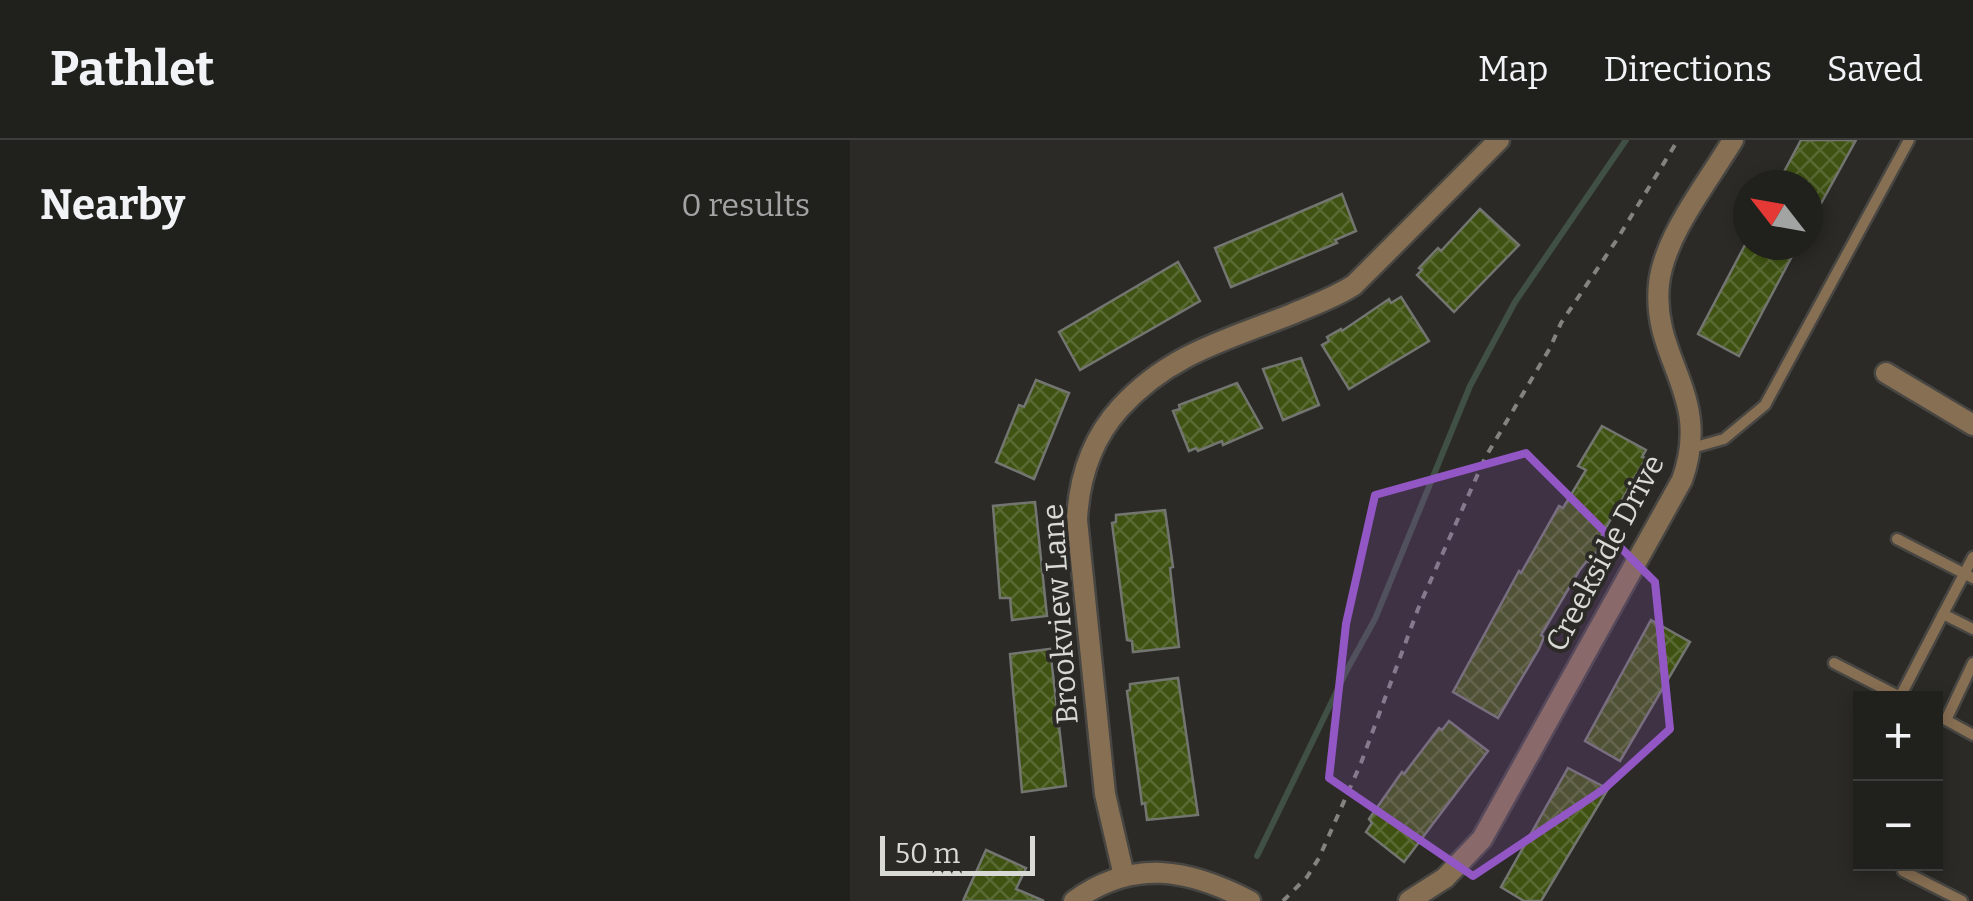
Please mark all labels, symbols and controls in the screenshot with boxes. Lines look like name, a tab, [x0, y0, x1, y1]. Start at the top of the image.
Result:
text: Pathlet	[50, 40, 215, 98]
text: Map	[1478, 48, 1548, 90]
text: Directions	[1603, 48, 1772, 90]
text: Saved	[1827, 48, 1923, 90]
north arrow	[1733, 170, 1823, 260]
text: Nearby	[40, 180, 185, 230]
text: 0 results	[681, 186, 810, 224]
street label: Creekside Drive	[1538, 449, 1672, 657]
street label: Brookview Lane	[1034, 503, 1086, 725]
map controls	[1853, 691, 1943, 871]
button: +	[1853, 691, 1943, 781]
button: −	[1853, 781, 1943, 871]
scale bar	[880, 831, 1035, 876]
text: 50 m	[895, 837, 960, 870]

